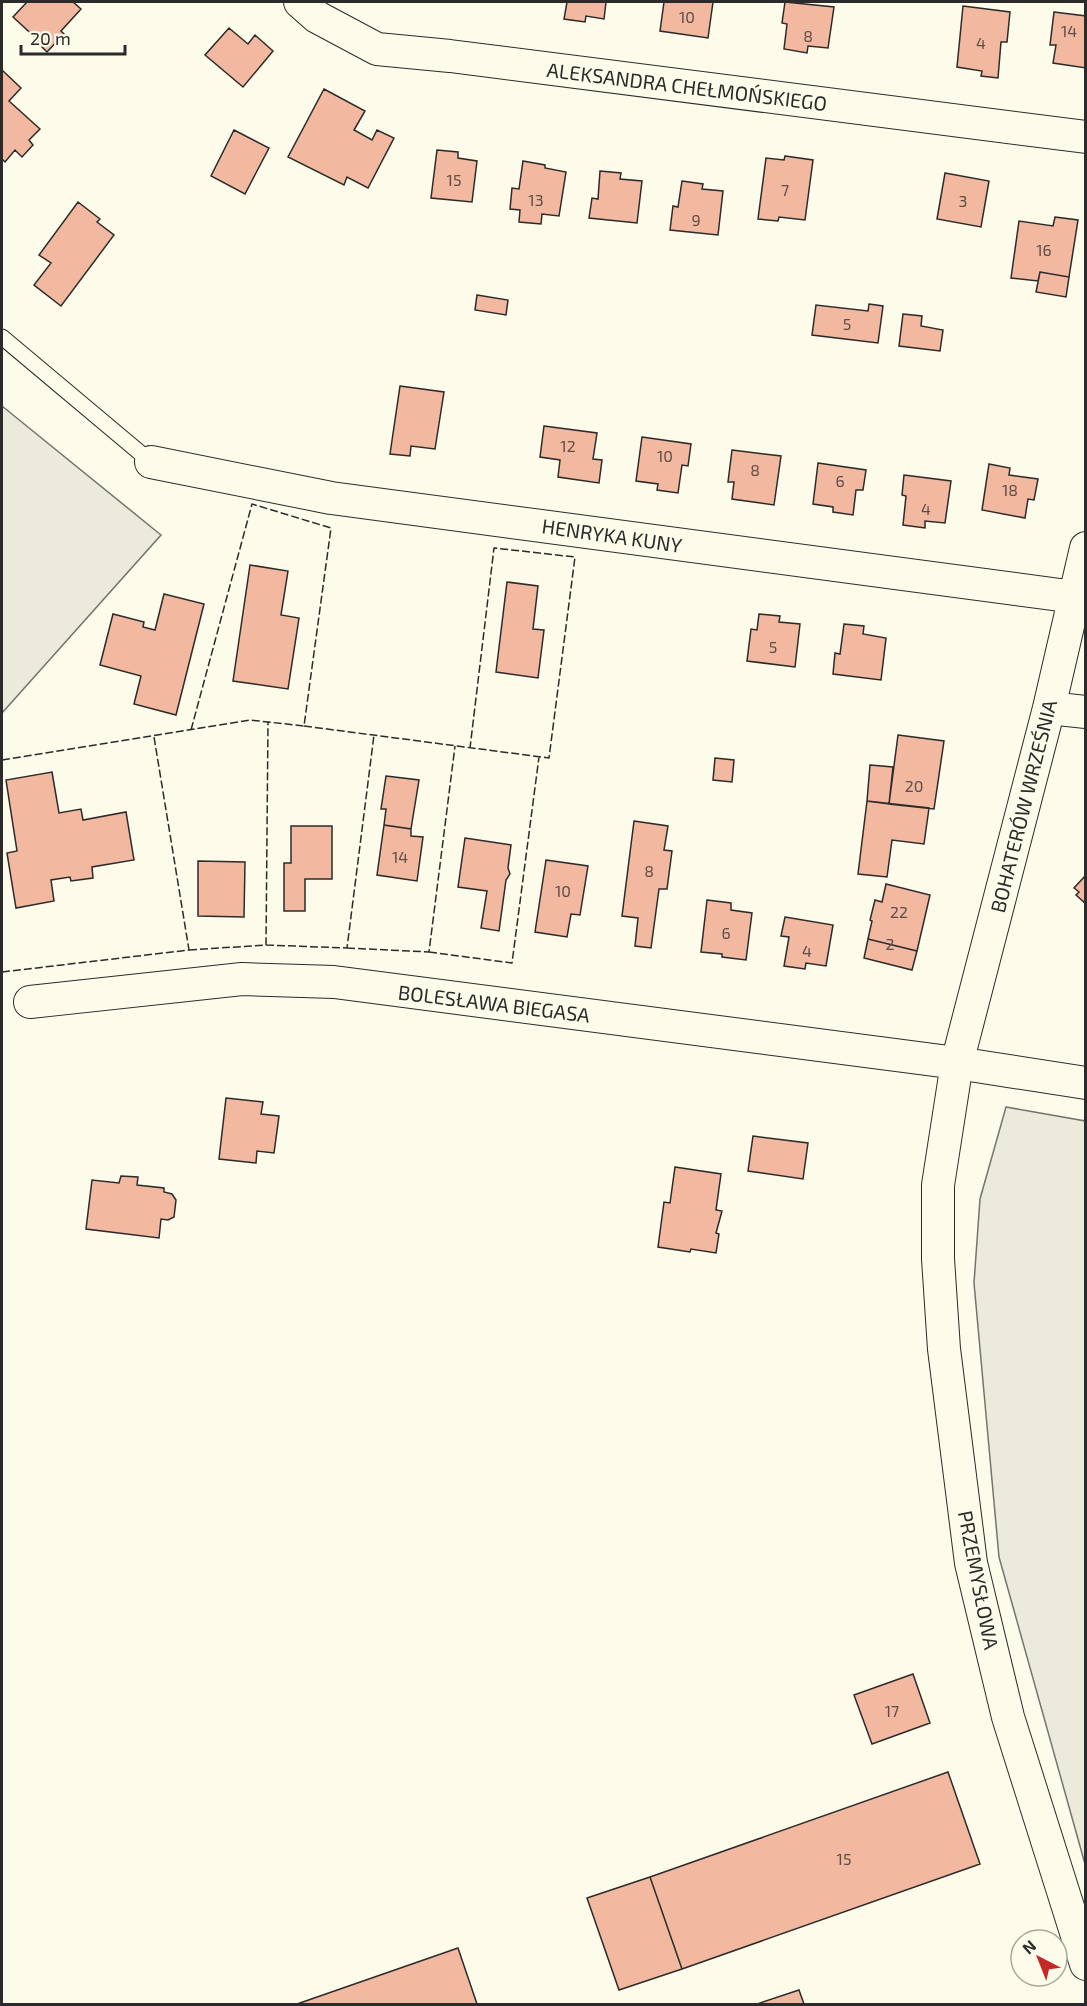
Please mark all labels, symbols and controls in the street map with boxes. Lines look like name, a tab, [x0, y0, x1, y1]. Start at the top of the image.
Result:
house number: 10	[679, 7, 695, 26]
scale bar	[21, 18, 124, 56]
house number: 14	[1061, 21, 1077, 40]
house number: 8	[803, 26, 813, 45]
text: 20 m	[30, 27, 71, 49]
house number: 4	[976, 33, 986, 52]
street label: ALEKSANDRA CHEŁMOŃSKIEGO	[545, 57, 829, 115]
house number: 15	[447, 170, 461, 189]
house number: 7	[781, 180, 789, 199]
house number: 13	[528, 190, 544, 209]
house number: 3	[959, 191, 967, 210]
house number: 9	[691, 210, 701, 229]
house number: 16	[1036, 240, 1052, 259]
house number: 5	[843, 314, 851, 333]
house number: 12	[560, 436, 576, 455]
house number: 10	[657, 446, 673, 465]
house number: 8	[750, 460, 760, 479]
house number: 6	[835, 471, 845, 490]
house number: 18	[1002, 480, 1018, 499]
house number: 4	[921, 499, 931, 518]
street label: HENRYKA KUNY	[540, 513, 684, 557]
house number: 5	[769, 637, 777, 656]
street label: BOHATERÓW WRZEŚNIA	[985, 696, 1061, 915]
house number: 20	[905, 776, 923, 795]
house number: 14	[392, 847, 408, 866]
house number: 8	[644, 861, 654, 880]
house number: 10	[555, 881, 571, 900]
house number: 22	[890, 902, 908, 921]
house number: 6	[721, 923, 731, 942]
house number: 2	[886, 934, 895, 953]
house number: 4	[802, 941, 812, 960]
street label: BOLESŁAWA BIEGASA	[397, 979, 592, 1027]
street label: PRZEMYSŁOWA	[954, 1508, 1004, 1652]
house number: 17	[885, 1701, 899, 1720]
house number: 15	[837, 1849, 851, 1868]
north arrow	[1009, 1928, 1069, 1988]
text: N	[1018, 1936, 1039, 1957]

